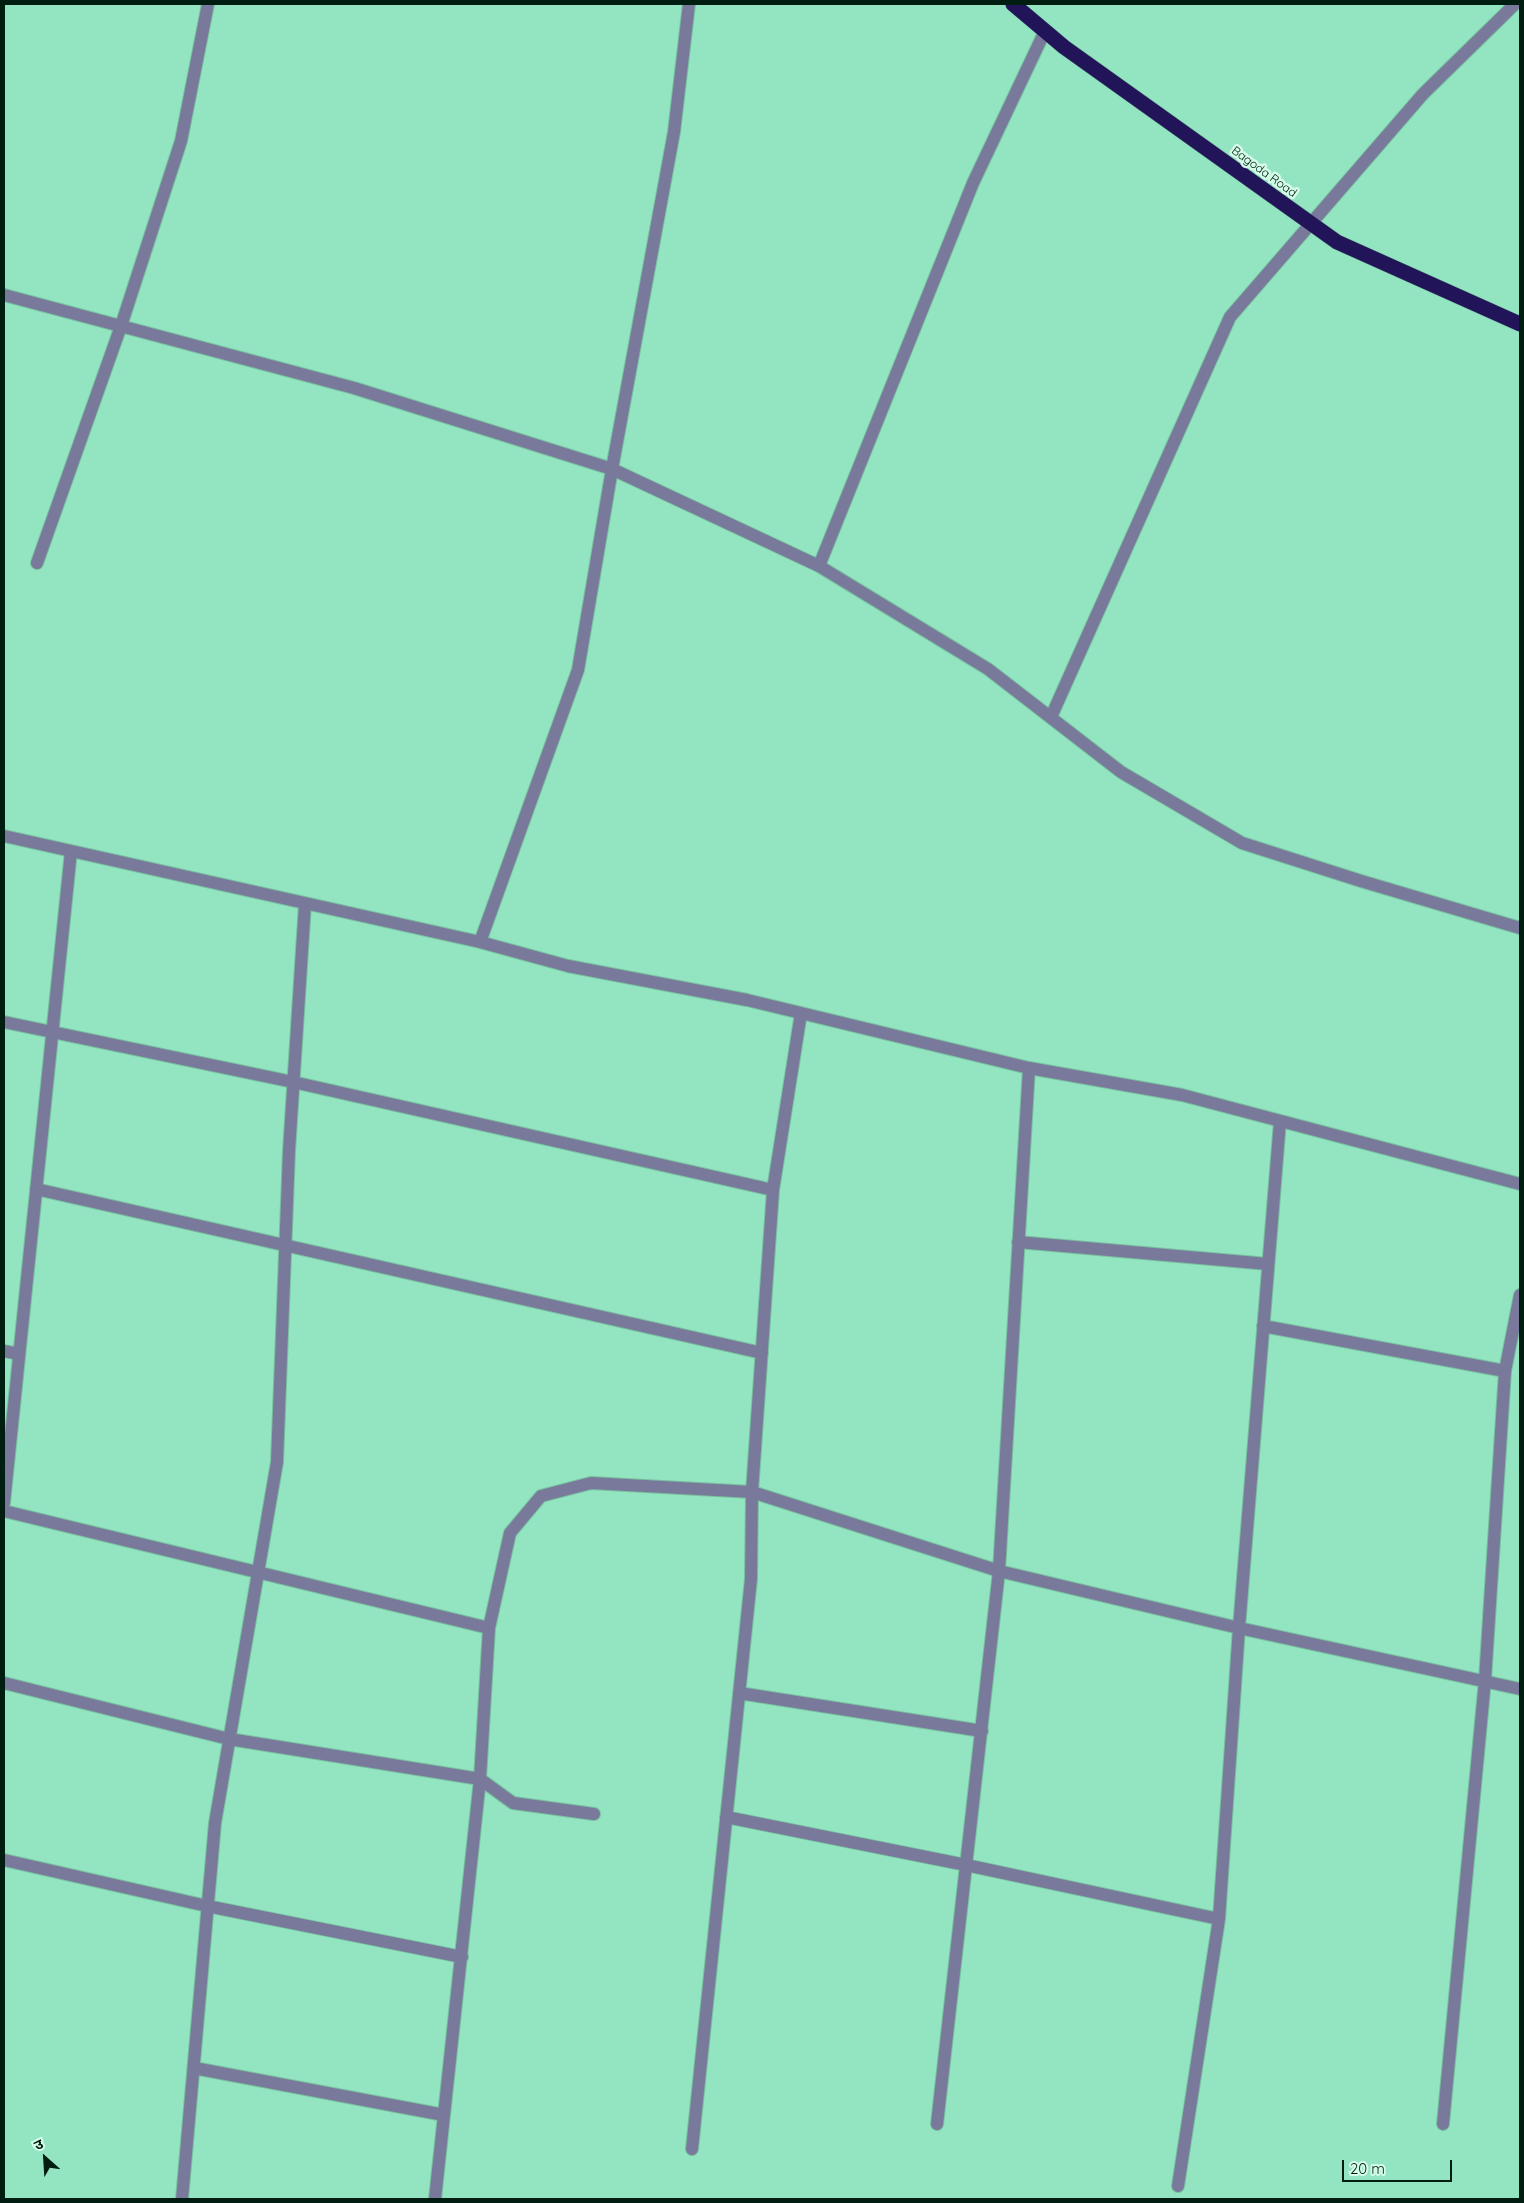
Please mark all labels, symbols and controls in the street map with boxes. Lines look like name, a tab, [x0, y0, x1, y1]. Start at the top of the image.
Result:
street label: Bagoda Road	[1229, 143, 1299, 201]
north arrow	[20, 2133, 70, 2183]
text: उ	[31, 2135, 46, 2154]
scale bar	[1344, 2150, 1454, 2182]
text: 20 m	[1350, 2159, 1385, 2178]

